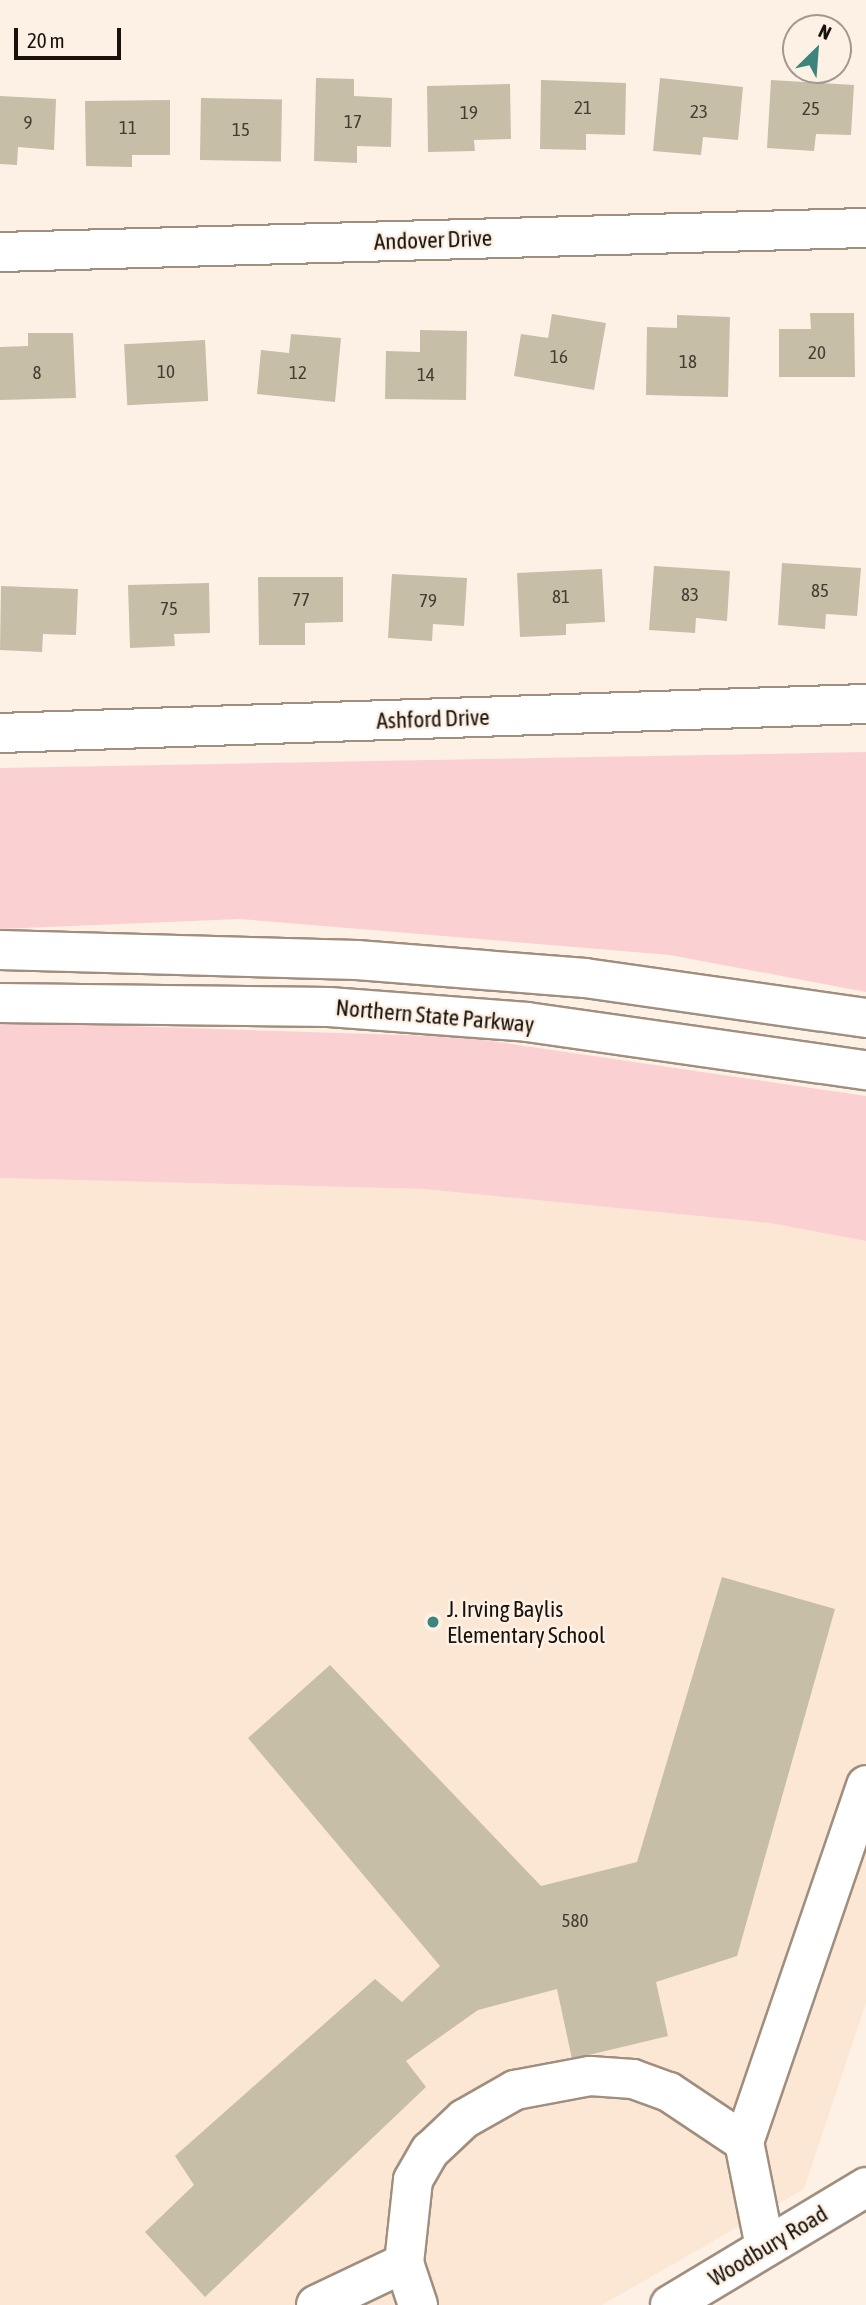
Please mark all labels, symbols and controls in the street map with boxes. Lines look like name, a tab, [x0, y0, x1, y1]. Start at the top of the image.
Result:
scale bar	[18, 14, 124, 58]
north arrow	[782, 14, 852, 84]
text: N	[815, 19, 835, 44]
text: 20 m	[27, 28, 65, 52]
house number: 21	[574, 97, 592, 119]
house number: 25	[802, 98, 820, 120]
house number: 23	[690, 101, 708, 123]
house number: 19	[460, 102, 478, 124]
house number: 17	[344, 111, 362, 133]
house number: 9	[24, 112, 32, 134]
house number: 11	[119, 117, 137, 139]
house number: 15	[232, 119, 250, 141]
street label: Andover Drive	[373, 224, 493, 256]
house number: 20	[808, 342, 826, 364]
house number: 16	[550, 346, 568, 368]
house number: 18	[679, 351, 697, 373]
house number: 10	[157, 361, 175, 383]
house number: 8	[33, 362, 41, 384]
house number: 12	[289, 362, 307, 384]
house number: 14	[417, 364, 435, 386]
house number: 85	[811, 580, 829, 602]
house number: 83	[681, 584, 699, 606]
house number: 81	[552, 586, 570, 608]
house number: 77	[292, 589, 310, 611]
house number: 79	[419, 590, 437, 612]
house number: 75	[160, 598, 178, 620]
street label: Ashford Drive	[376, 703, 490, 735]
street label: Northern State Parkway	[335, 994, 535, 1038]
place label: J. Irving Baylis Elementary School	[447, 1595, 605, 1649]
marker: J. Irving Baylis Elementary School	[425, 1614, 441, 1630]
house number: 580	[562, 1910, 588, 1932]
street label: Woodbury Road	[704, 2200, 832, 2292]

